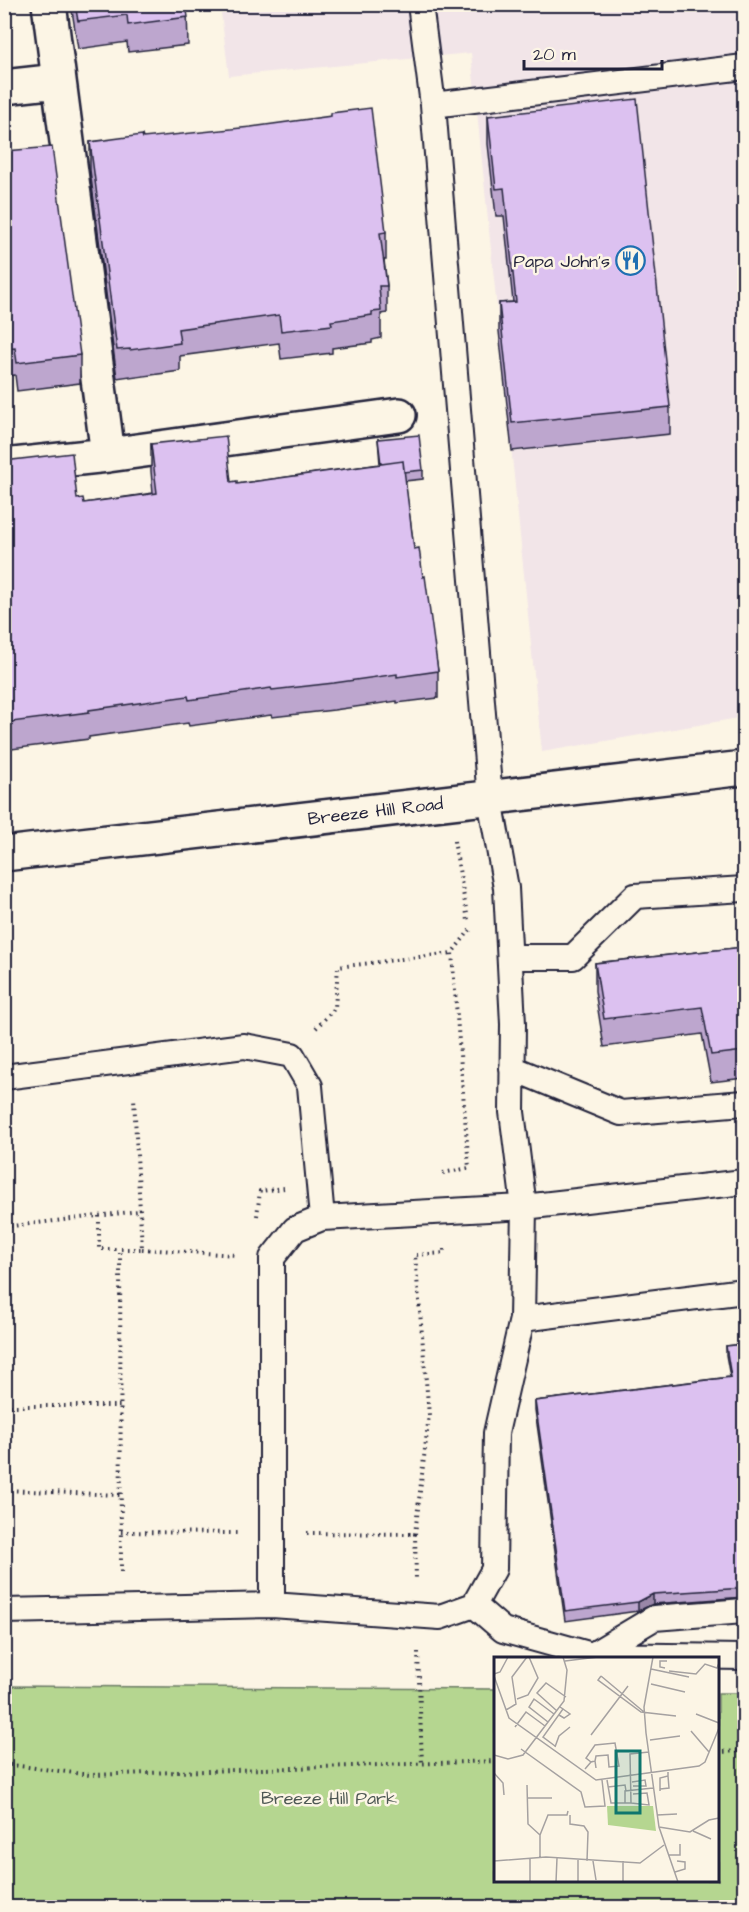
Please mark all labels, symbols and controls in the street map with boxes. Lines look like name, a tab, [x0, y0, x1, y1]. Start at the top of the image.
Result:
scale bar	[524, 33, 662, 71]
text: 20 m	[533, 42, 576, 67]
restaurant icon: Papa John's	[615, 245, 647, 277]
place label: Papa John's	[513, 249, 610, 274]
street label: Breeze Hill Road	[307, 791, 445, 832]
inset map	[494, 1657, 719, 1882]
park label: Breeze Hill Park	[261, 1786, 397, 1811]

